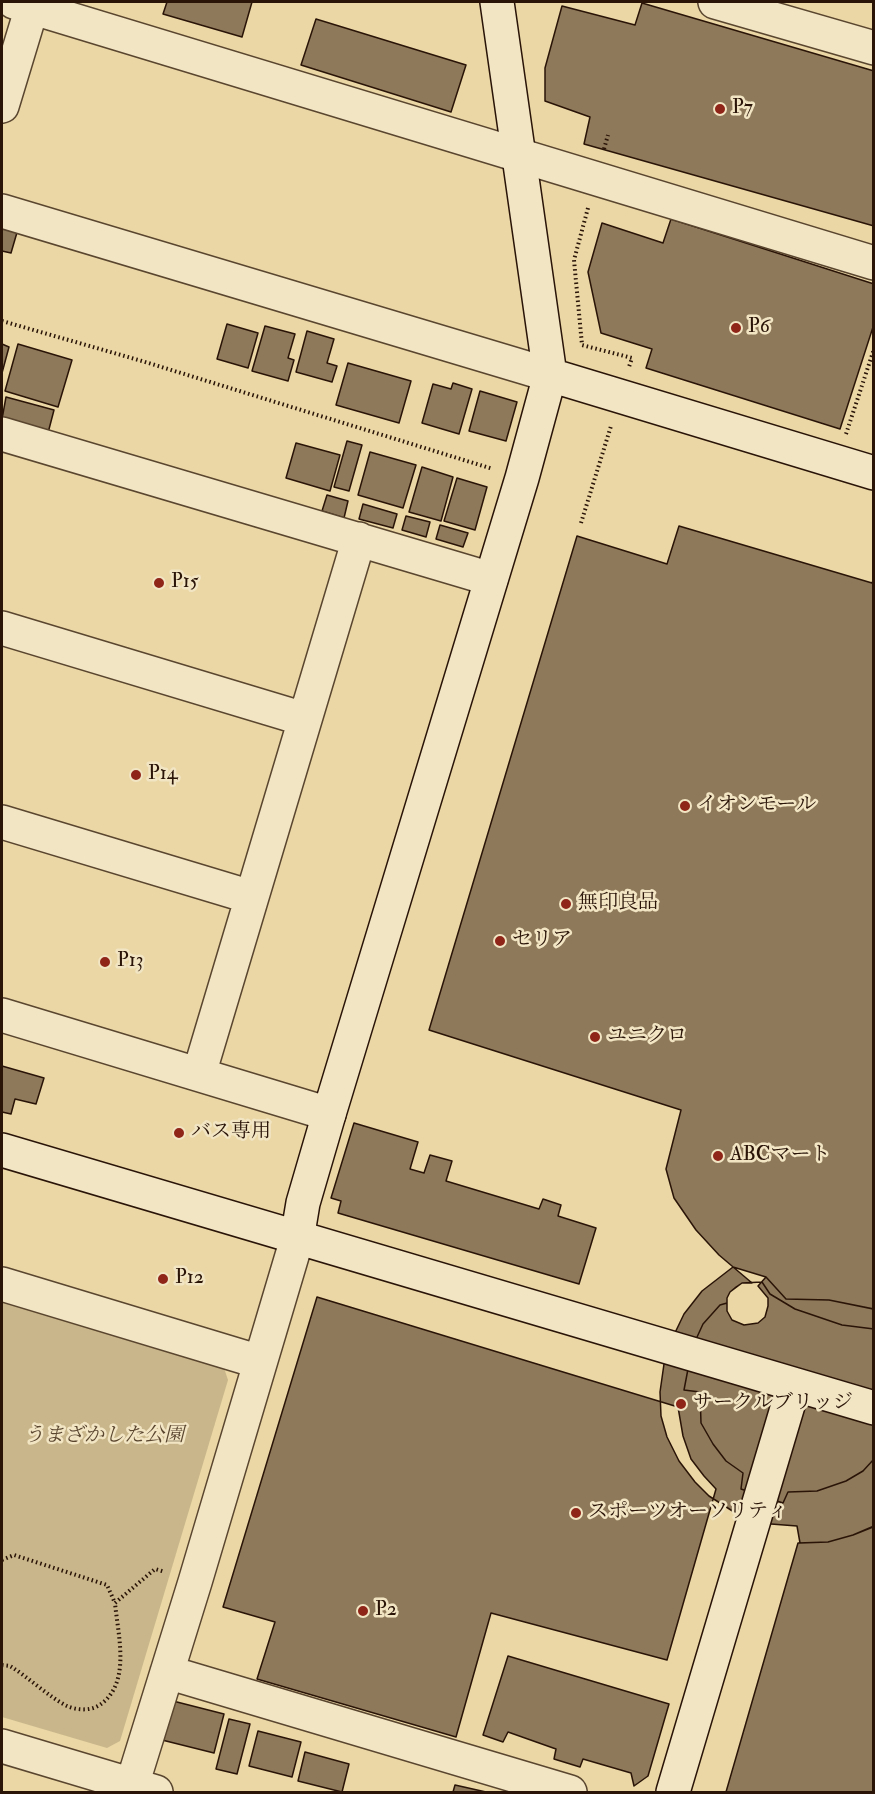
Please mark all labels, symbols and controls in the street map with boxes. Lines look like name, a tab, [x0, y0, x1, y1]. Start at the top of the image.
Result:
place label: P7	[732, 97, 753, 121]
marker: P7	[713, 102, 727, 116]
place label: P6	[748, 316, 770, 340]
marker: P6	[729, 321, 743, 335]
place label: P15	[171, 571, 199, 595]
marker: P15	[152, 576, 166, 590]
place label: P14	[148, 763, 178, 787]
marker: P14	[129, 768, 143, 782]
place label: イオンモール	[697, 794, 816, 818]
marker: イオンモール	[678, 799, 692, 813]
place label: 無印良品	[578, 892, 658, 916]
marker: 無印良品	[559, 897, 573, 911]
place label: セリア	[512, 929, 572, 953]
marker: セリア	[493, 934, 507, 948]
place label: P13	[117, 950, 144, 974]
marker: P13	[98, 955, 112, 969]
place label: ユニクロ	[607, 1025, 687, 1049]
marker: ユニクロ	[588, 1030, 602, 1044]
place label: バス専用	[191, 1121, 271, 1145]
marker: バス専用	[172, 1126, 186, 1140]
place label: ABCマート	[730, 1144, 830, 1168]
marker: ABCマート	[711, 1149, 725, 1163]
place label: P12	[175, 1267, 204, 1291]
marker: P12	[156, 1272, 170, 1286]
place label: サークルブリッジ	[693, 1392, 853, 1416]
marker: サークルブリッジ	[674, 1397, 688, 1411]
park label: うまざかした公園	[24, 1425, 184, 1449]
place label: スポーツオーソリティ	[588, 1501, 788, 1525]
marker: スポーツオーソリティ	[569, 1506, 583, 1520]
place label: P2	[375, 1599, 397, 1623]
marker: P2	[356, 1604, 370, 1618]

